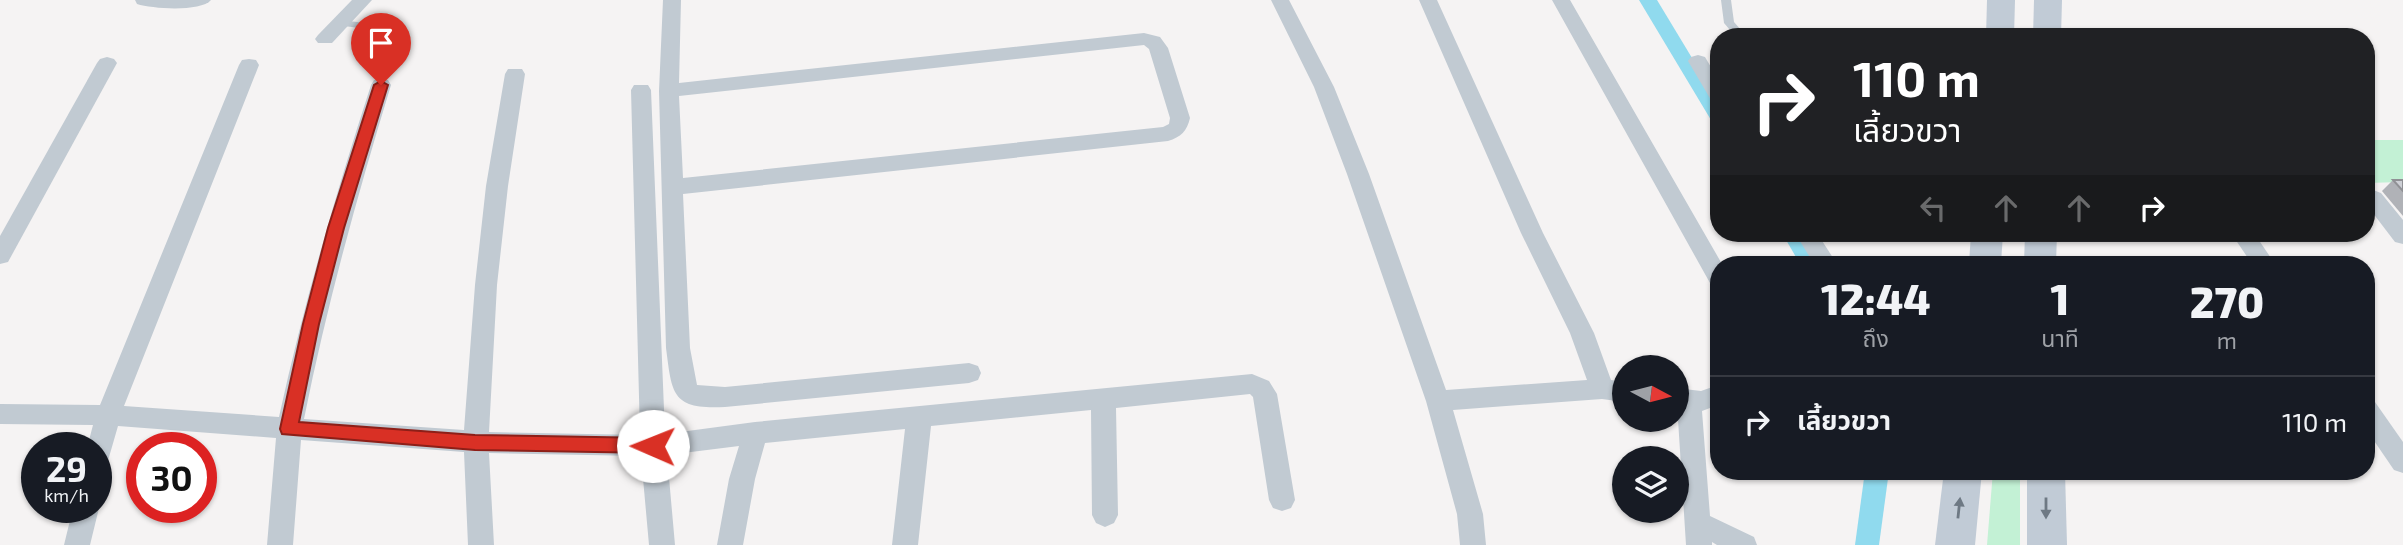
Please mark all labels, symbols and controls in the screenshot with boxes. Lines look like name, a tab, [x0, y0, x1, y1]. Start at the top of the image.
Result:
pin	[351, 13, 411, 85]
icon: arrive	[362, 24, 400, 62]
text: 110 m	[1853, 48, 1980, 107]
icon: right	[1738, 56, 1829, 147]
text: เลี้ยวขวา	[1853, 110, 1961, 148]
icon: left	[1914, 189, 1952, 227]
icon: ahead	[1987, 189, 2025, 227]
icon: ahead	[2060, 189, 2098, 227]
icon: right	[2133, 189, 2171, 227]
text: 12:44	[1821, 273, 1930, 323]
text: 1	[2051, 273, 2070, 323]
text: 270	[2190, 276, 2264, 326]
text: ถึง	[1863, 324, 1889, 352]
text: นาที	[2041, 324, 2079, 352]
text: m	[2217, 326, 2237, 354]
north arrow	[1612, 355, 1689, 432]
map controls	[1612, 355, 1689, 523]
icon: right	[1738, 403, 1776, 441]
text: เลี้ยวขวา	[1797, 404, 1891, 435]
text: 110 m	[2282, 406, 2347, 437]
position arrow	[616, 409, 690, 483]
speed limit sign: 30	[126, 432, 217, 523]
button: layers	[1612, 446, 1689, 523]
text: 29	[46, 447, 87, 489]
text: km/h	[44, 484, 89, 506]
one-way arrow	[1954, 497, 1965, 519]
one-way arrow	[2041, 497, 2052, 519]

